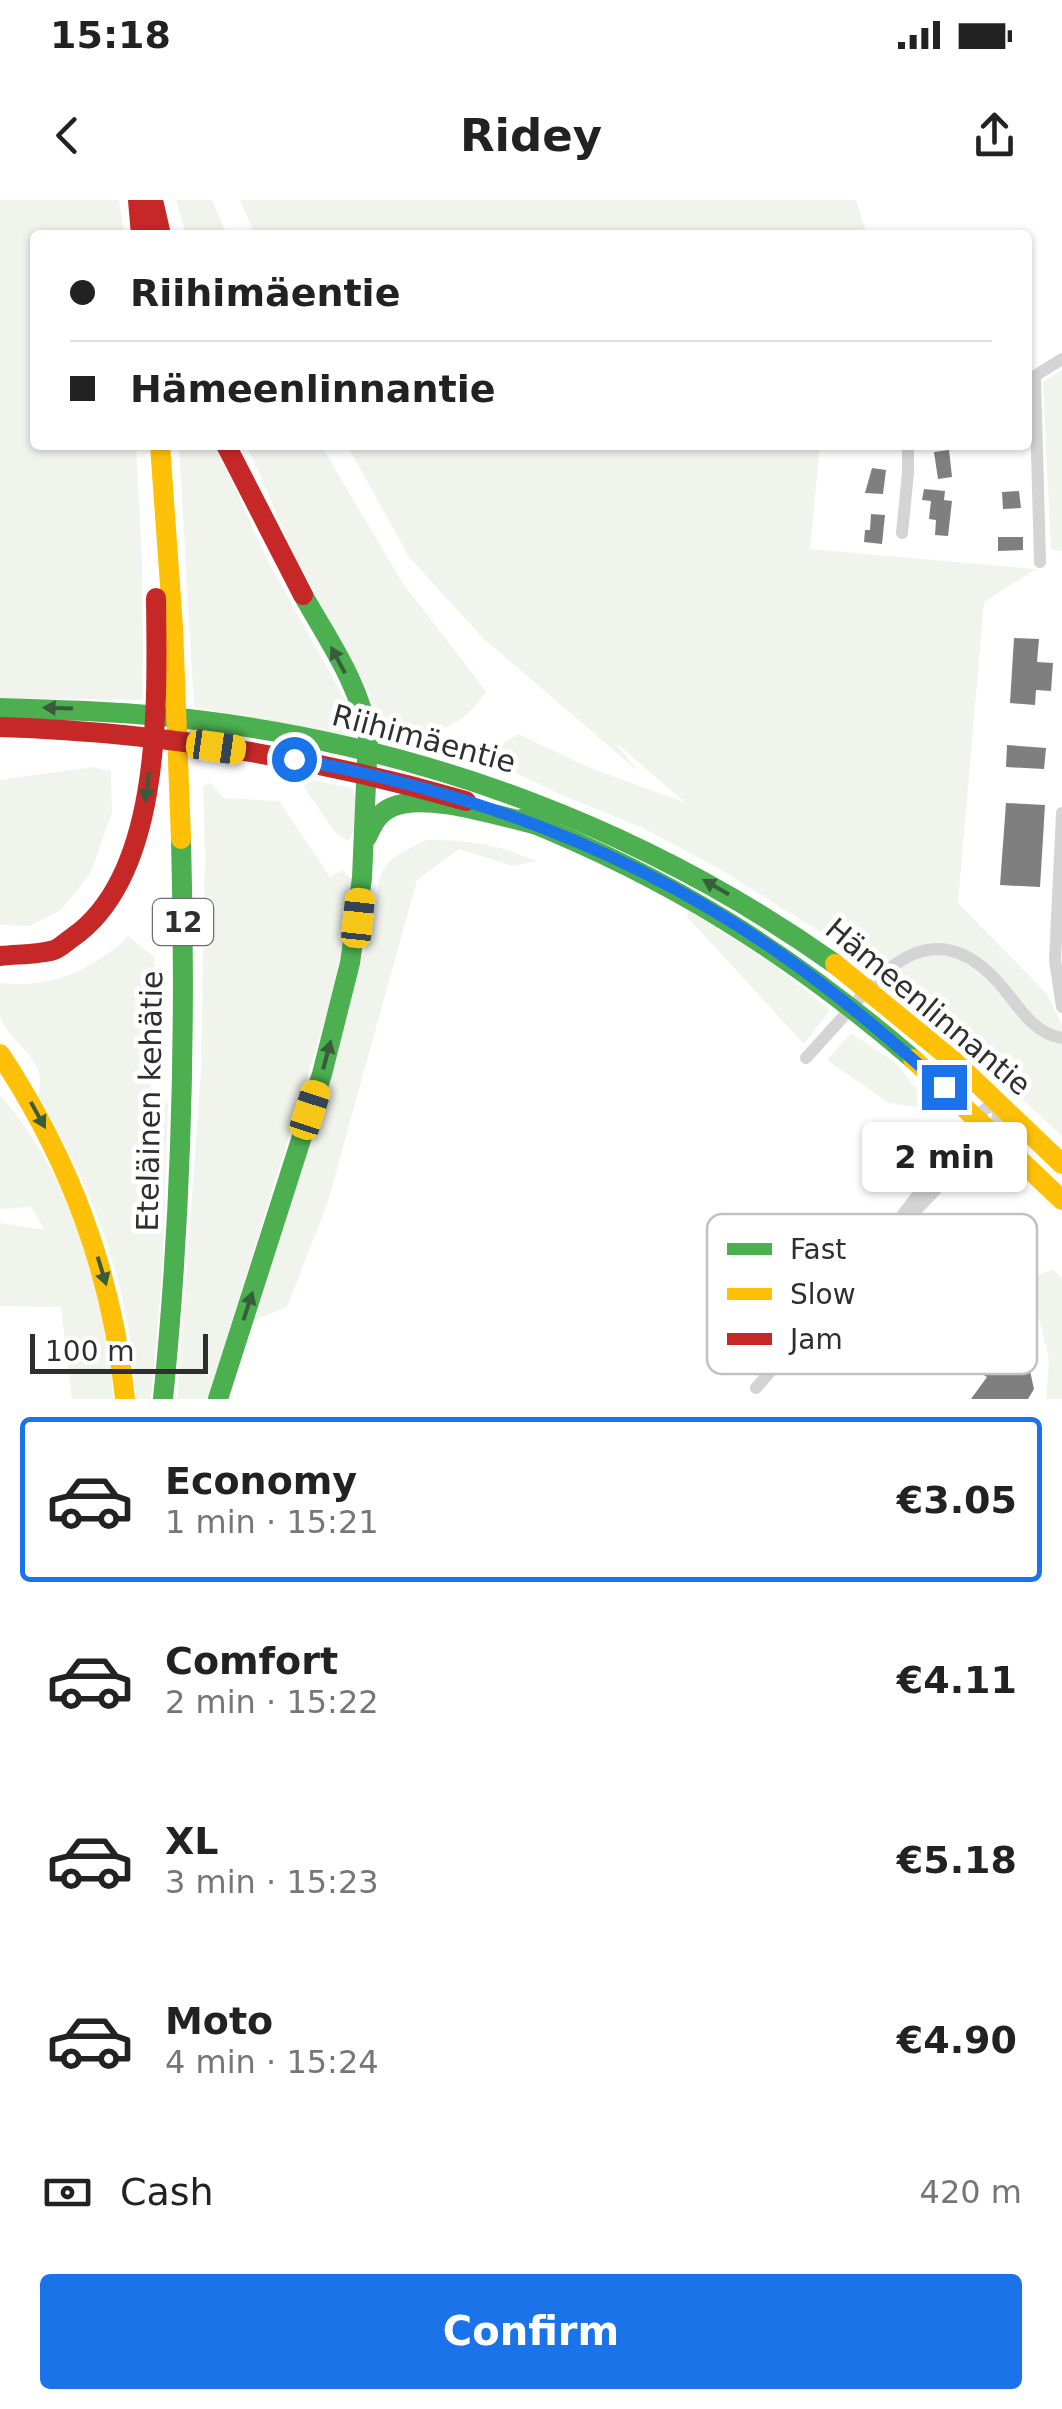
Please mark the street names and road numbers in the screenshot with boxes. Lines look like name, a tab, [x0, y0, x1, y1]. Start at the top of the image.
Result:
street label: Riihimäentie	[329, 697, 520, 780]
road number: 12	[153, 899, 213, 945]
street label: Hämeenlinnantie	[819, 911, 1038, 1103]
street label: Eteläinen kehätie	[130, 970, 169, 1232]

